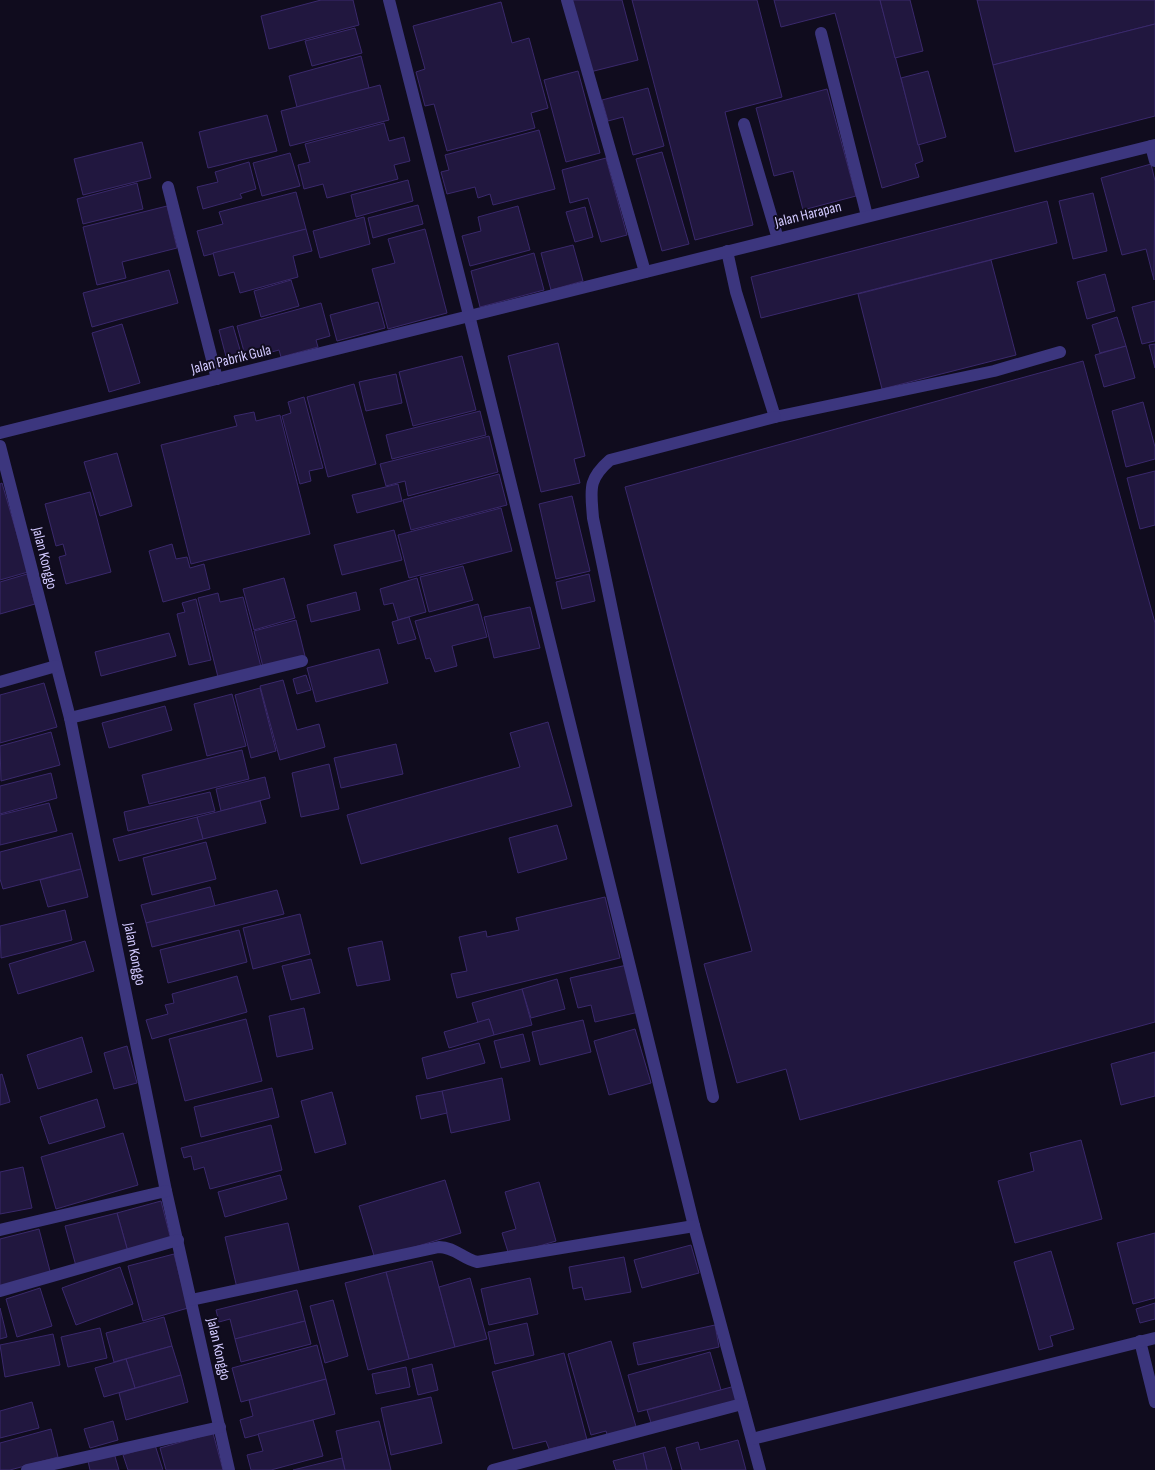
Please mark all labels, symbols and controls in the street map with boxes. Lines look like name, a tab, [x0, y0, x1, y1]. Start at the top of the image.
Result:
street label: Jalan Harapan	[772, 197, 843, 232]
street label: Jalan Pabrik Gula	[188, 340, 273, 379]
street label: Jalan Konggo	[27, 524, 61, 591]
street label: Jalan Konggo	[119, 920, 150, 987]
street label: Jalan Konggo	[202, 1315, 235, 1382]

